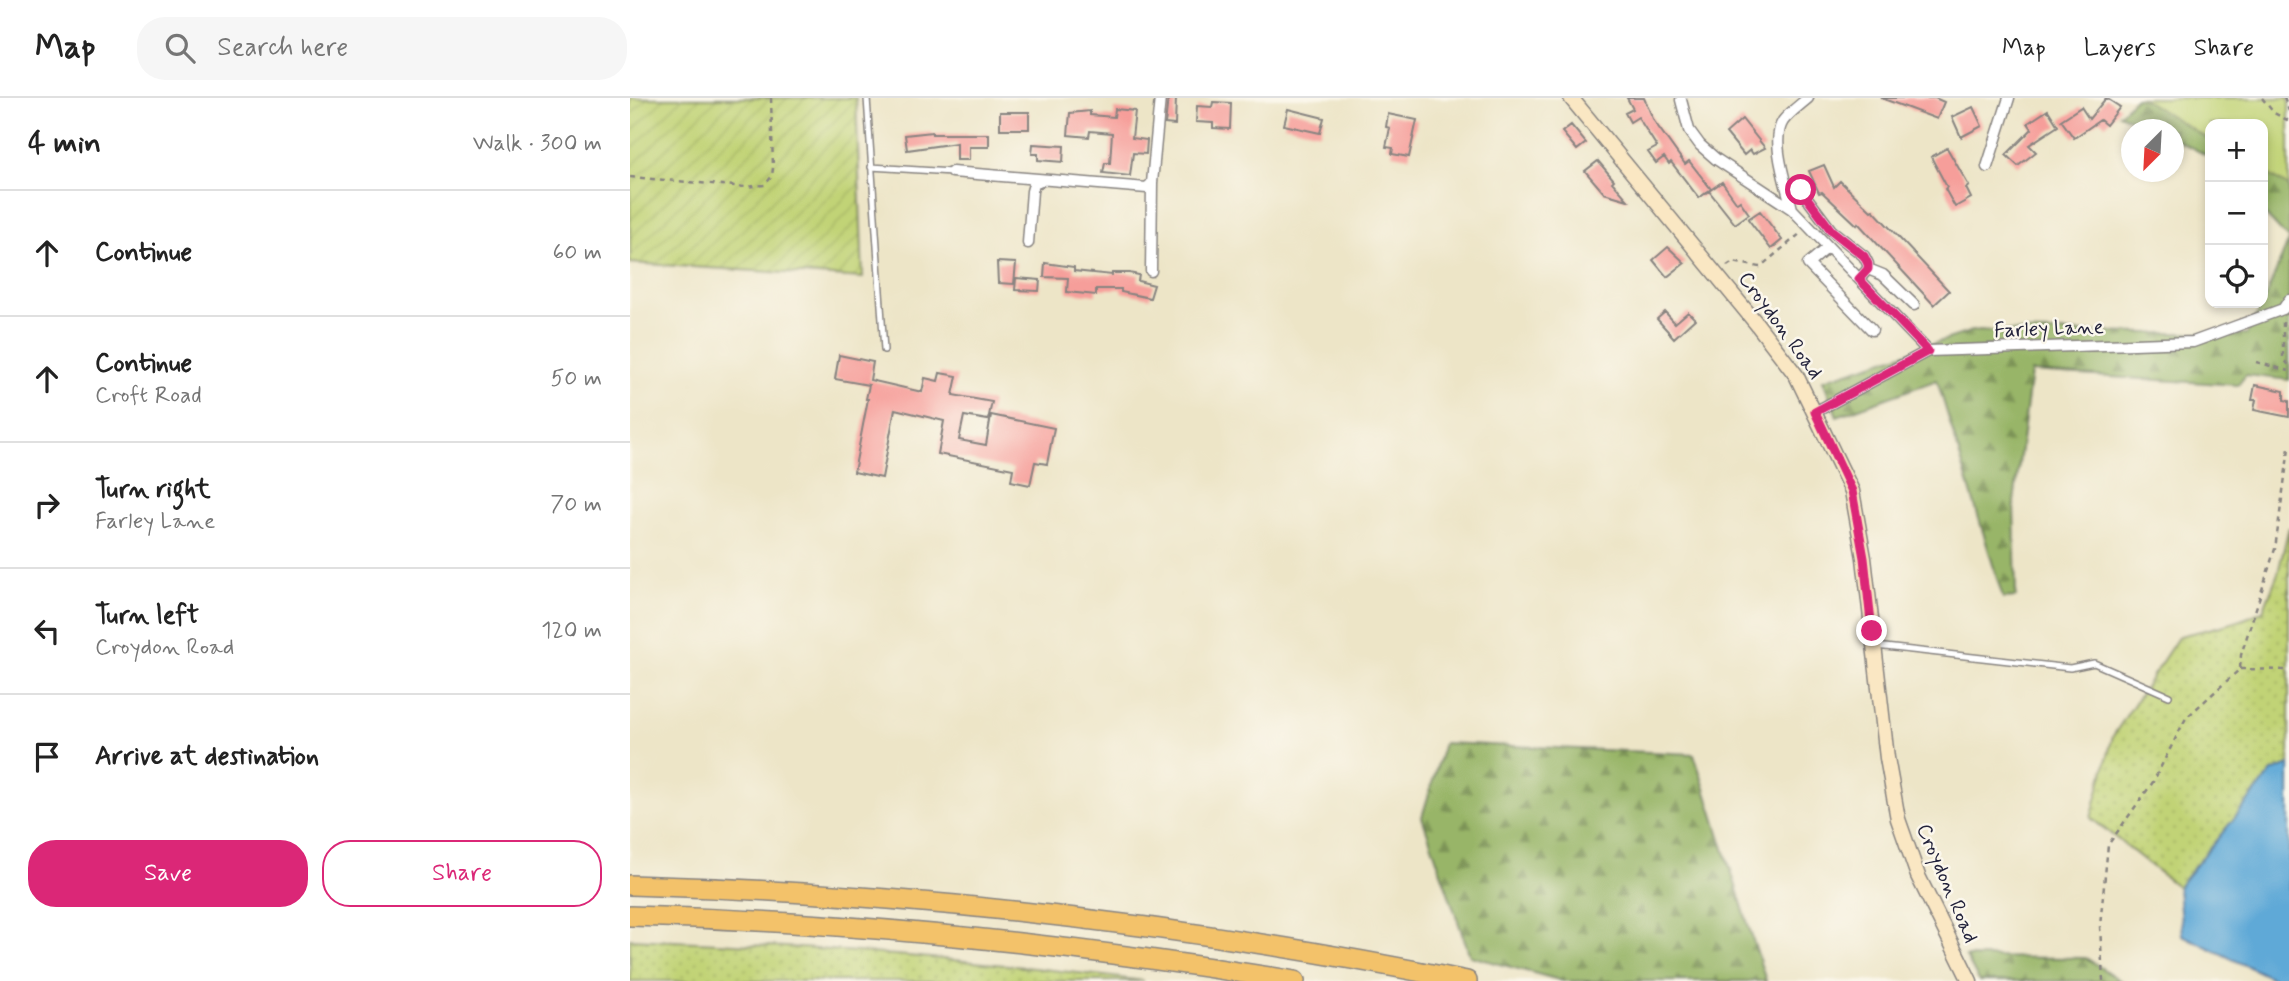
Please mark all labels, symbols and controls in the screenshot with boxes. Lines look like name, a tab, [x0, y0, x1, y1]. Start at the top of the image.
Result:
search box	[137, 17, 627, 80]
text: Map	[35, 26, 95, 70]
icon: search	[161, 29, 199, 67]
text: Search here	[217, 31, 348, 65]
text: Map	[2002, 33, 2046, 64]
text: Layers	[2084, 33, 2156, 64]
text: Share	[2194, 33, 2254, 64]
north arrow	[2121, 119, 2184, 182]
map controls	[2205, 119, 2268, 308]
button: +	[2205, 119, 2268, 182]
text: 4 min	[28, 124, 101, 163]
text: Walk · 300 m	[473, 129, 602, 159]
route start	[1785, 174, 1816, 205]
button: −	[2205, 182, 2268, 245]
icon: ahead	[28, 234, 66, 272]
text: Continue	[95, 236, 192, 270]
text: 60 m	[553, 238, 602, 268]
button: locate	[2205, 245, 2268, 308]
street label: Croydon Road	[1731, 266, 1829, 385]
street label: Farley Lane	[1994, 313, 2104, 345]
text: Continue	[95, 347, 192, 381]
icon: ahead	[28, 360, 66, 398]
text: 50 m	[551, 364, 602, 394]
text: Croft Road	[95, 381, 202, 411]
text: Turn right	[95, 473, 211, 507]
icon: right	[28, 486, 66, 524]
text: 70 m	[550, 490, 602, 520]
text: Farley Lane	[95, 507, 215, 537]
text: Turn left	[95, 599, 199, 633]
icon: left	[28, 612, 66, 650]
route end	[1856, 615, 1887, 646]
text: 120 m	[541, 616, 602, 646]
text: Croydon Road	[95, 633, 234, 663]
icon: arrive	[28, 738, 66, 776]
text: Arrive at destination	[95, 740, 319, 774]
street label: Croydon Road	[1909, 819, 1985, 947]
button: Save	[28, 840, 308, 907]
button: Share	[322, 840, 602, 907]

